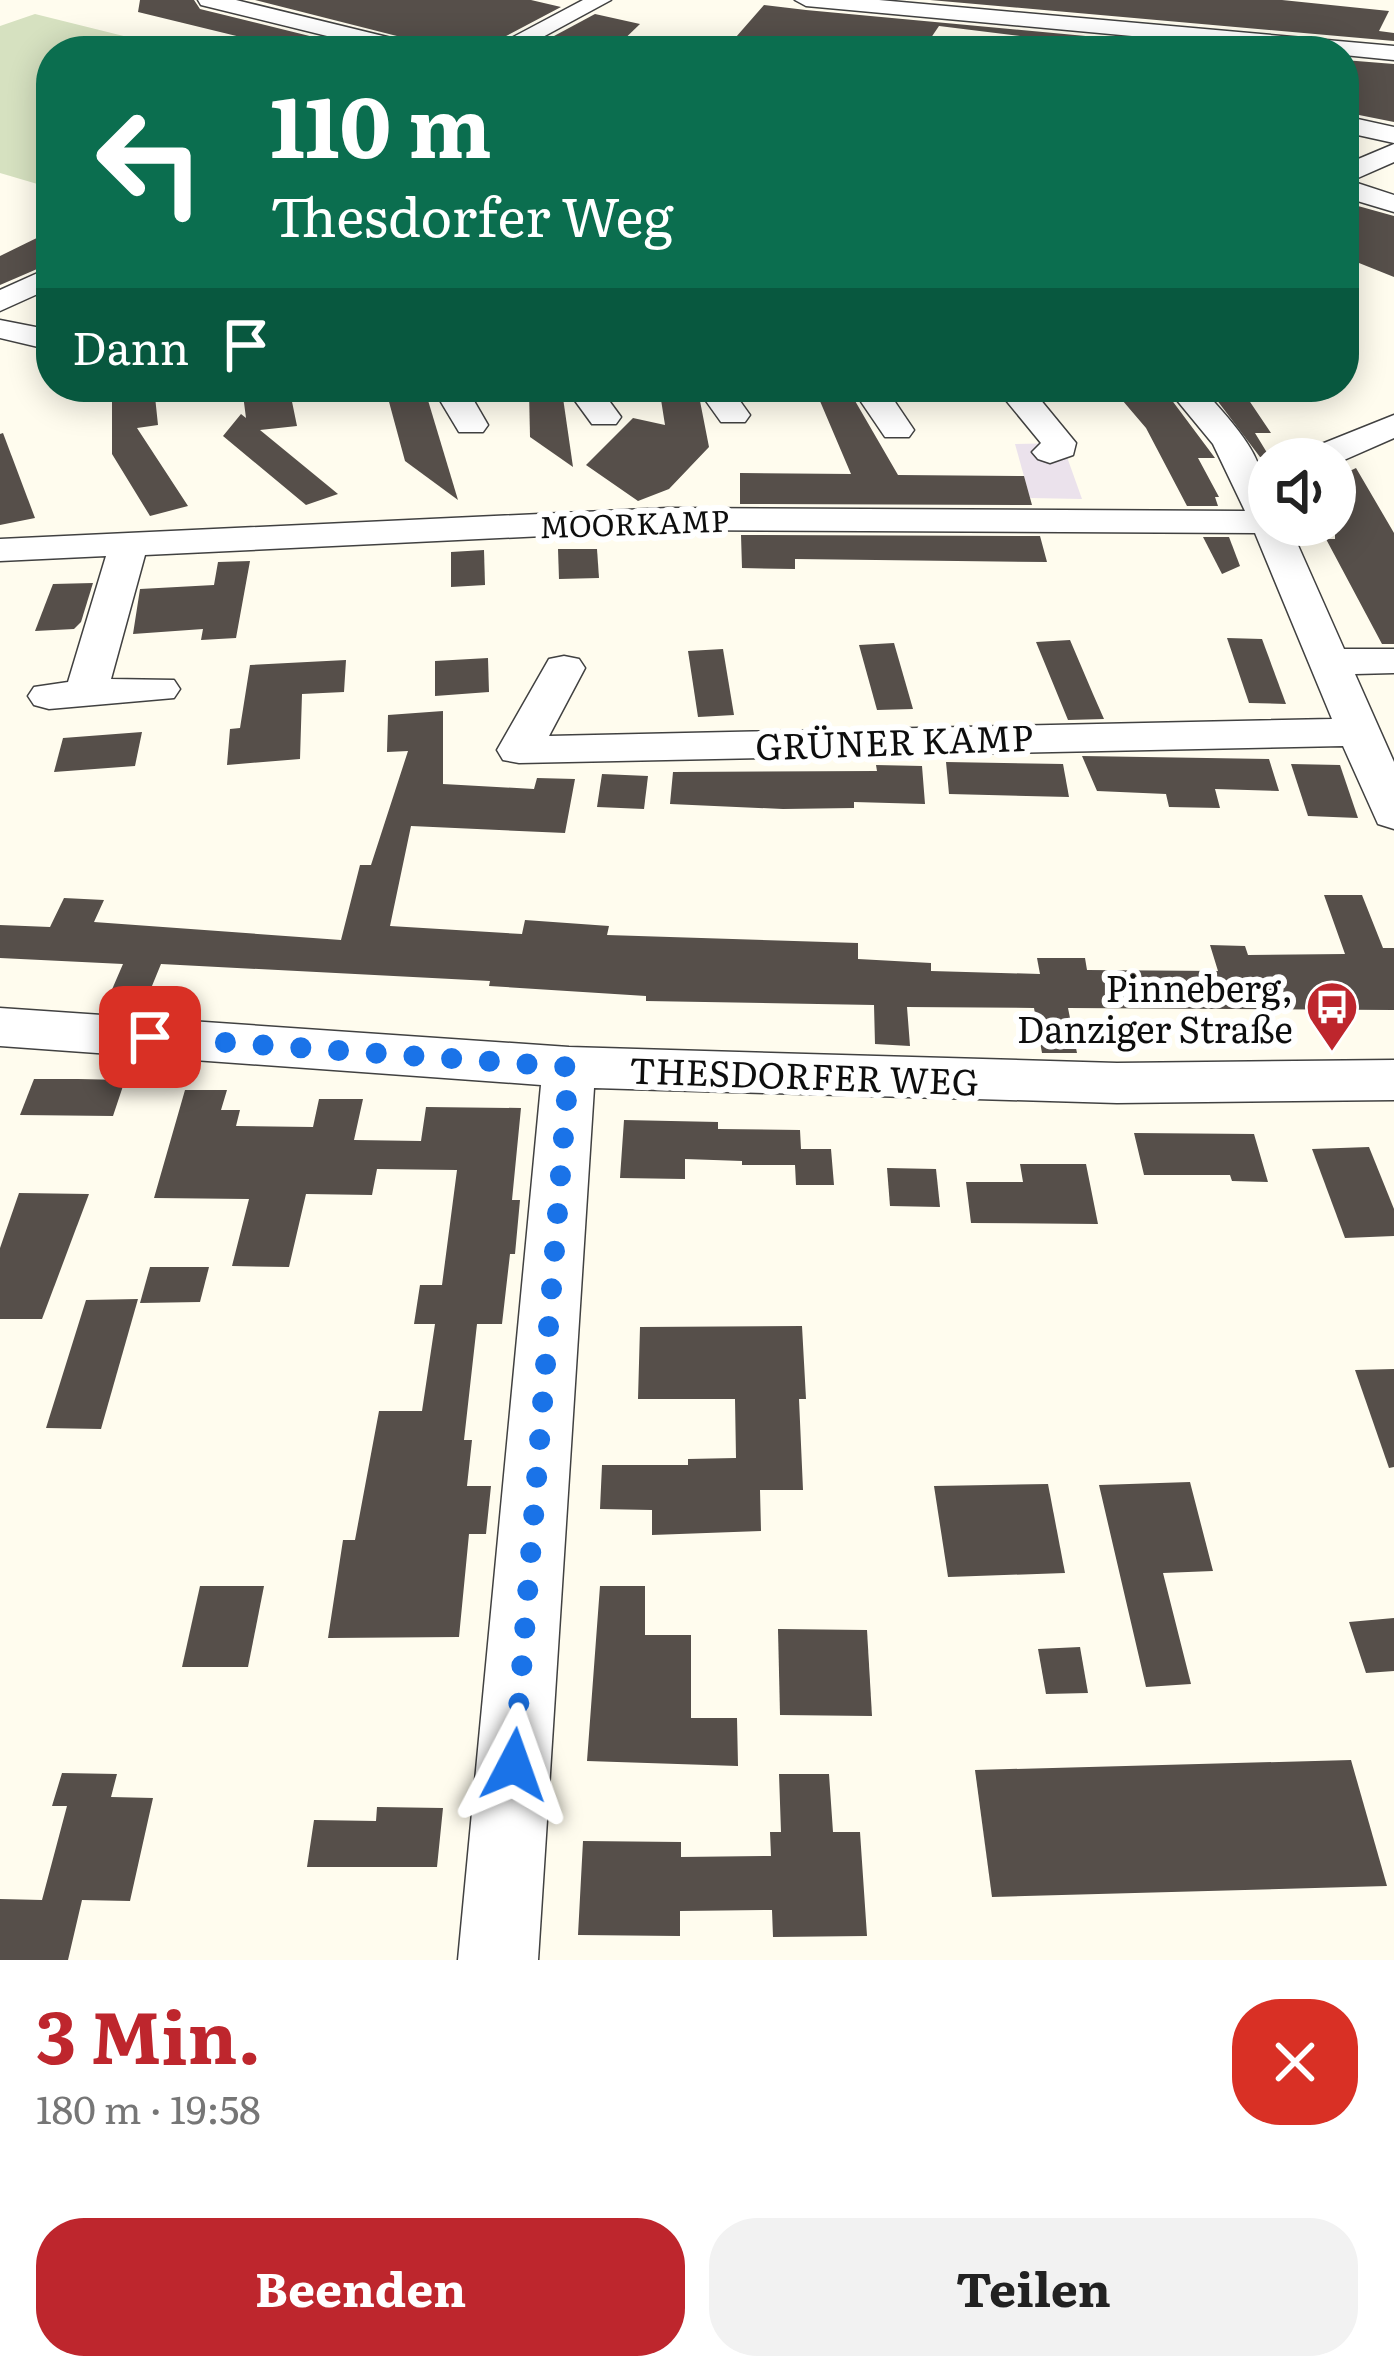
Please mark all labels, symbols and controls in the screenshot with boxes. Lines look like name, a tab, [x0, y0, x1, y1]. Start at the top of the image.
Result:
text: 110 m	[270, 59, 492, 184]
icon: left	[72, 84, 228, 240]
text: Thesdorfer Weg	[270, 173, 674, 254]
text: Dann	[72, 312, 189, 379]
icon: arrive	[213, 312, 279, 378]
map controls	[1248, 438, 1356, 546]
button: sound	[1248, 438, 1356, 546]
street label: MOORKAMP	[538, 497, 730, 547]
street label: GRÜNER KAMP	[754, 709, 1034, 771]
place label: Pinneberg, Danziger Straße	[1017, 960, 1293, 1054]
bus stop icon: Pinneberg, Danziger Straße	[1304, 979, 1360, 1053]
pin	[99, 986, 201, 1088]
icon: arrive	[117, 1004, 183, 1070]
street label: THESDORFER WEG	[628, 1041, 980, 1107]
position arrow	[451, 1702, 577, 1828]
text: 3 Min.	[36, 1979, 261, 2086]
button: close	[1232, 1999, 1358, 2125]
text: 180 m · 19:58	[36, 2078, 261, 2136]
button: Beenden	[36, 2218, 685, 2356]
button: Teilen	[709, 2218, 1358, 2356]

